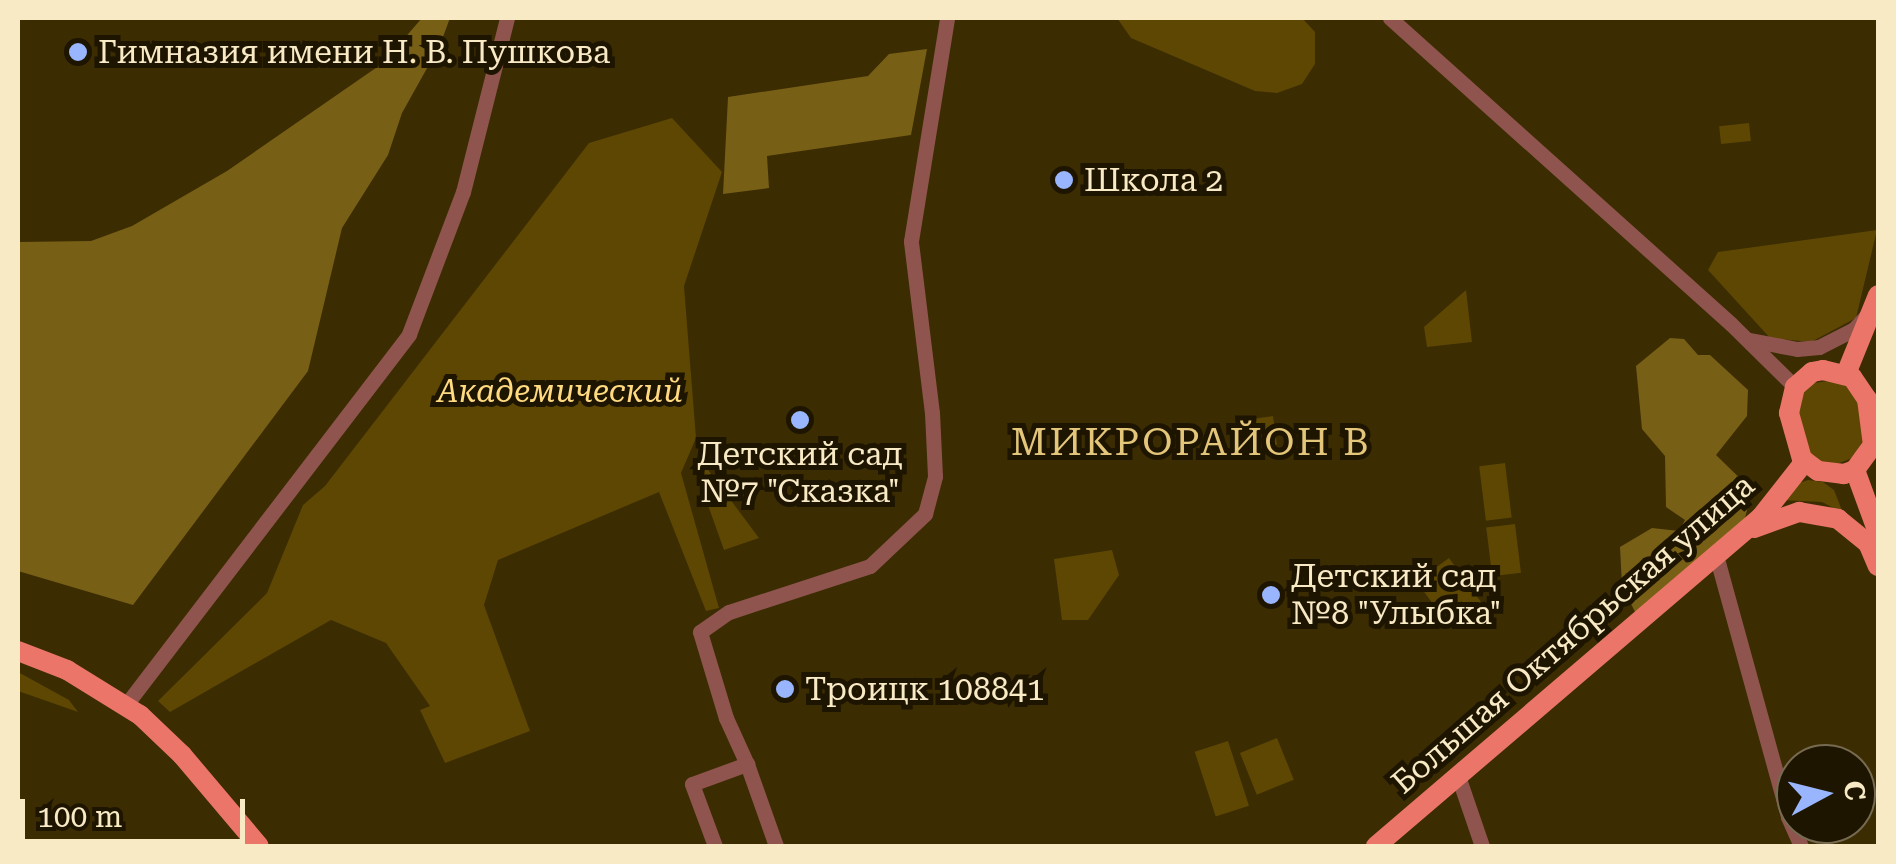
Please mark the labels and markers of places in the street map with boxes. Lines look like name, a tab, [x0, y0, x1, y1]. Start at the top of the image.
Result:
place label: Гимназия имени Н. В. Пушкова	[98, 33, 610, 71]
marker: Гимназия имени Н. В. Пушкова	[67, 41, 89, 63]
place label: Школа 2	[1084, 161, 1223, 199]
marker: Школа 2	[1053, 169, 1075, 191]
marker: Детский сад №7 "Сказка"	[789, 409, 811, 431]
place label: Детский сад №7 "Сказка"	[697, 436, 903, 511]
place label: Детский сад №8 "Улыбка"	[1291, 558, 1501, 633]
marker: Детский сад №8 "Улыбка"	[1260, 584, 1282, 606]
place label: Троицк 108841	[805, 670, 1045, 708]
marker: Троицк 108841	[774, 678, 796, 700]

